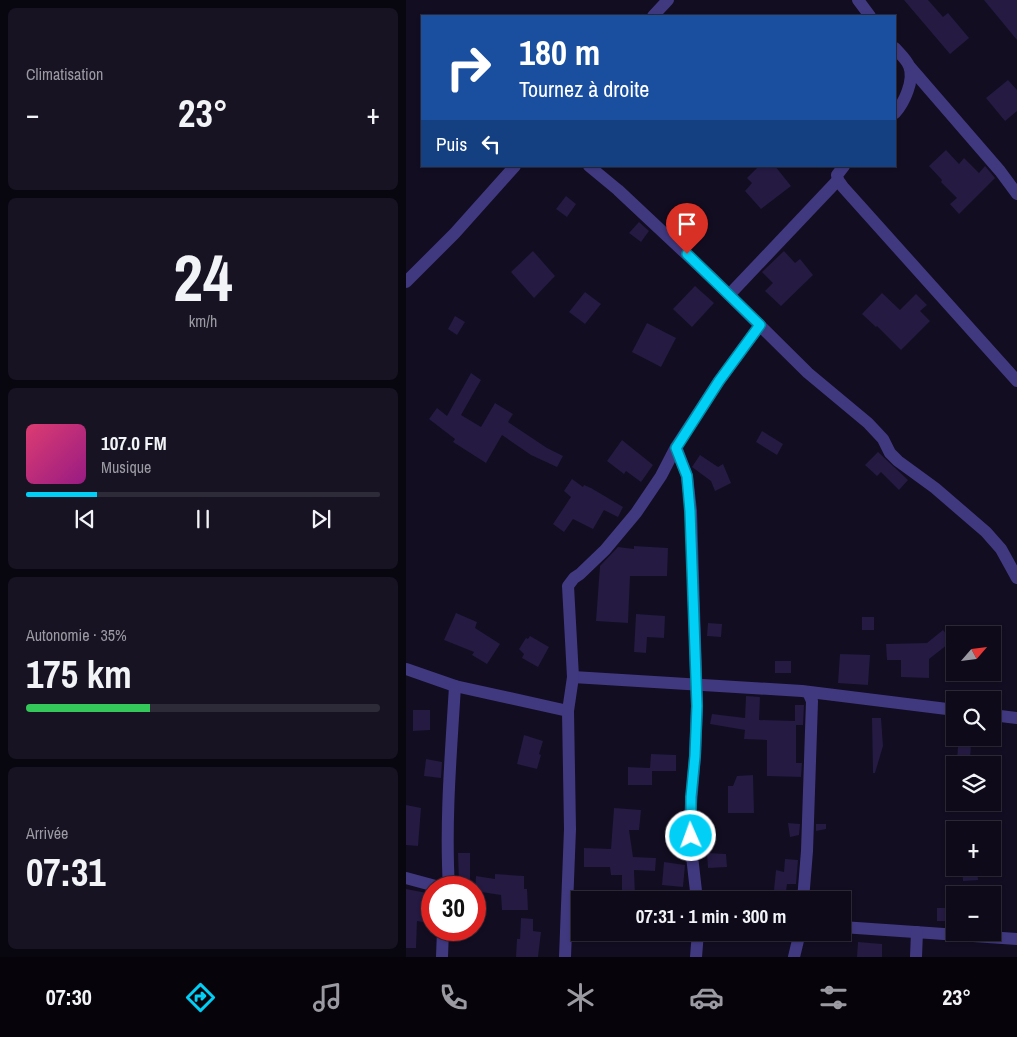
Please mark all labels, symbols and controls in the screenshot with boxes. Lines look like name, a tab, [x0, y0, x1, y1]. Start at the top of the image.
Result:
text: 180 m	[519, 29, 600, 76]
icon: right	[436, 35, 501, 100]
text: Climatisation	[26, 63, 103, 85]
text: Tournez à droite	[519, 74, 649, 104]
text: 23°	[178, 88, 228, 139]
text: −	[26, 95, 39, 133]
text: +	[367, 95, 380, 133]
icon: left	[477, 130, 505, 158]
text: Puis	[436, 131, 467, 157]
pin	[666, 203, 708, 254]
icon: arrive	[673, 210, 701, 238]
text: 24	[173, 234, 233, 321]
text: km/h	[189, 310, 217, 332]
text: 107.0 FM	[101, 430, 167, 456]
text: Musique	[101, 456, 151, 478]
icon: previous	[71, 505, 99, 533]
icon: pause	[189, 505, 217, 533]
icon: next	[307, 505, 335, 533]
text: Autonomie · 35%	[26, 624, 127, 646]
north arrow	[946, 626, 1001, 681]
map controls	[946, 626, 1001, 941]
text: 175 km	[26, 649, 132, 700]
button: search	[946, 691, 1001, 746]
button: layers	[946, 756, 1001, 811]
position arrow	[664, 809, 716, 861]
button: +	[946, 821, 1001, 876]
text: Arrivée	[26, 822, 68, 844]
text: 07:31	[26, 847, 106, 898]
speed limit sign: 30	[421, 876, 486, 941]
button: −	[946, 886, 1001, 941]
text: 07:31 · 1 min · 300 m	[636, 903, 786, 929]
icon: directions	[183, 980, 218, 1015]
icon: music	[310, 980, 345, 1015]
icon: phone	[436, 980, 471, 1015]
icon: climate	[563, 980, 598, 1015]
icon: car	[689, 980, 724, 1015]
icon: filters	[816, 980, 851, 1015]
text: 07:30	[46, 982, 92, 1012]
text: 23°	[942, 982, 971, 1012]

